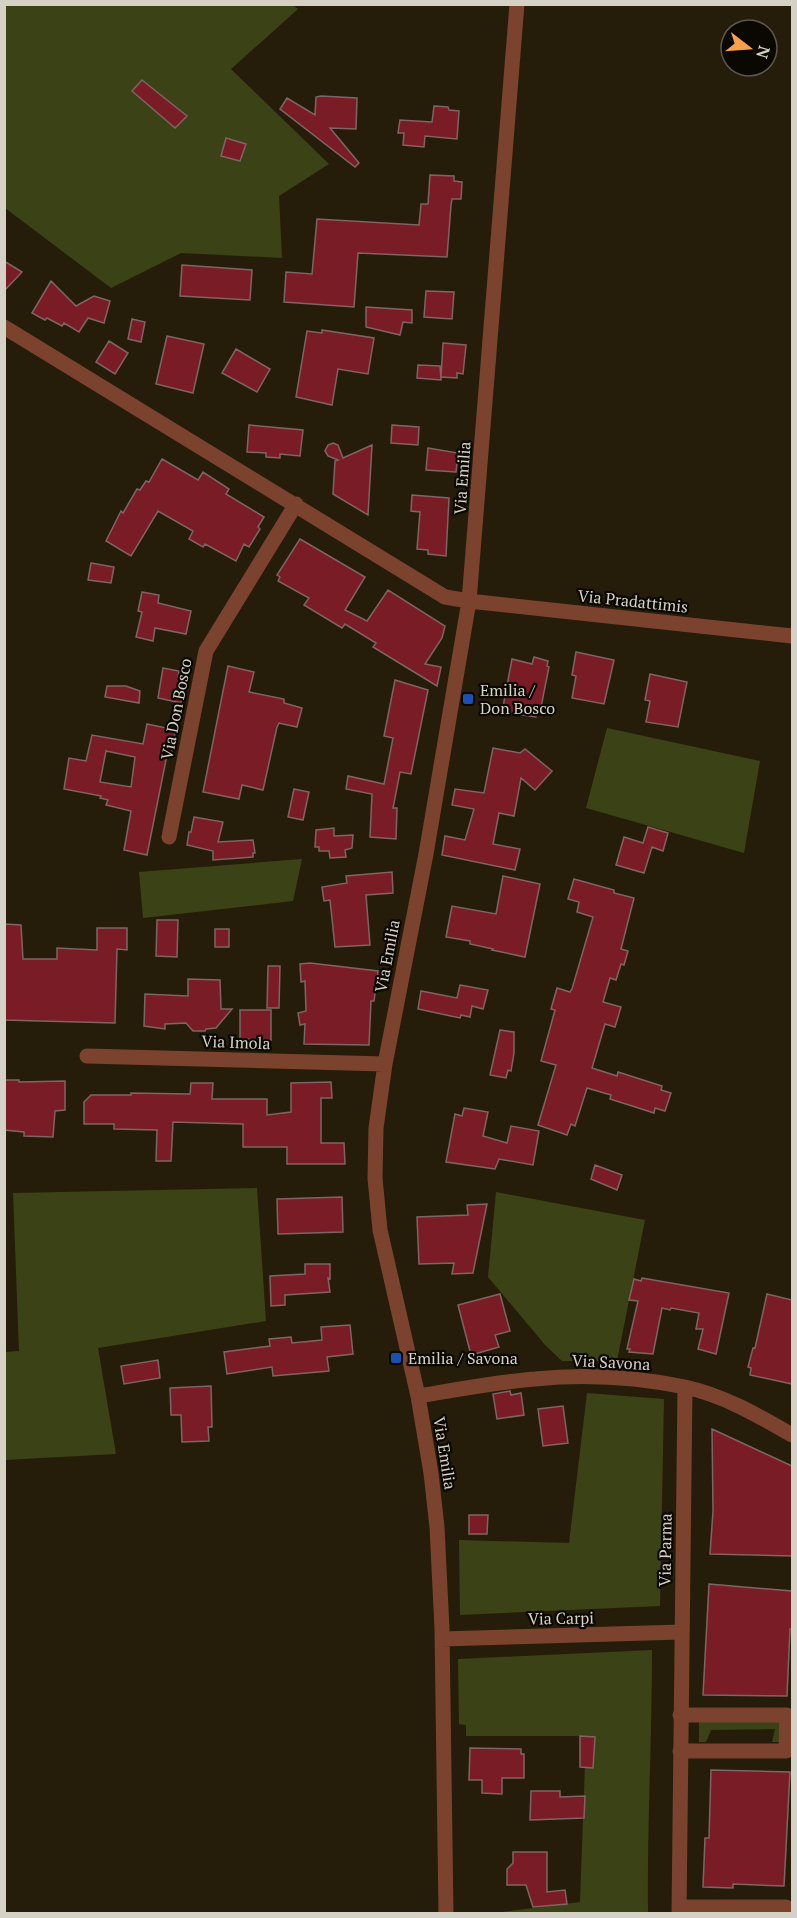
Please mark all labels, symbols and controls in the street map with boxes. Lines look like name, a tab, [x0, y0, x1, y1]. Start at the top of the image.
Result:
north arrow	[719, 18, 779, 78]
text: N	[751, 43, 776, 61]
street label: Via Emilia	[448, 441, 476, 515]
street label: Via Pradattimis	[577, 584, 689, 618]
street label: Via Don Bosco	[155, 656, 197, 762]
place label: Emilia / Don Bosco	[480, 679, 555, 719]
marker: Emilia / Don Bosco	[461, 692, 475, 706]
street label: Via Emilia	[369, 918, 405, 994]
street label: Via Imola	[201, 1030, 271, 1054]
place label: Emilia / Savona	[408, 1347, 518, 1369]
street label: Via Savona	[571, 1349, 651, 1375]
marker: Emilia / Savona	[389, 1351, 403, 1365]
street label: Via Emilia	[428, 1415, 462, 1491]
street label: Via Parma	[653, 1513, 677, 1587]
street label: Via Carpi	[528, 1606, 594, 1630]

